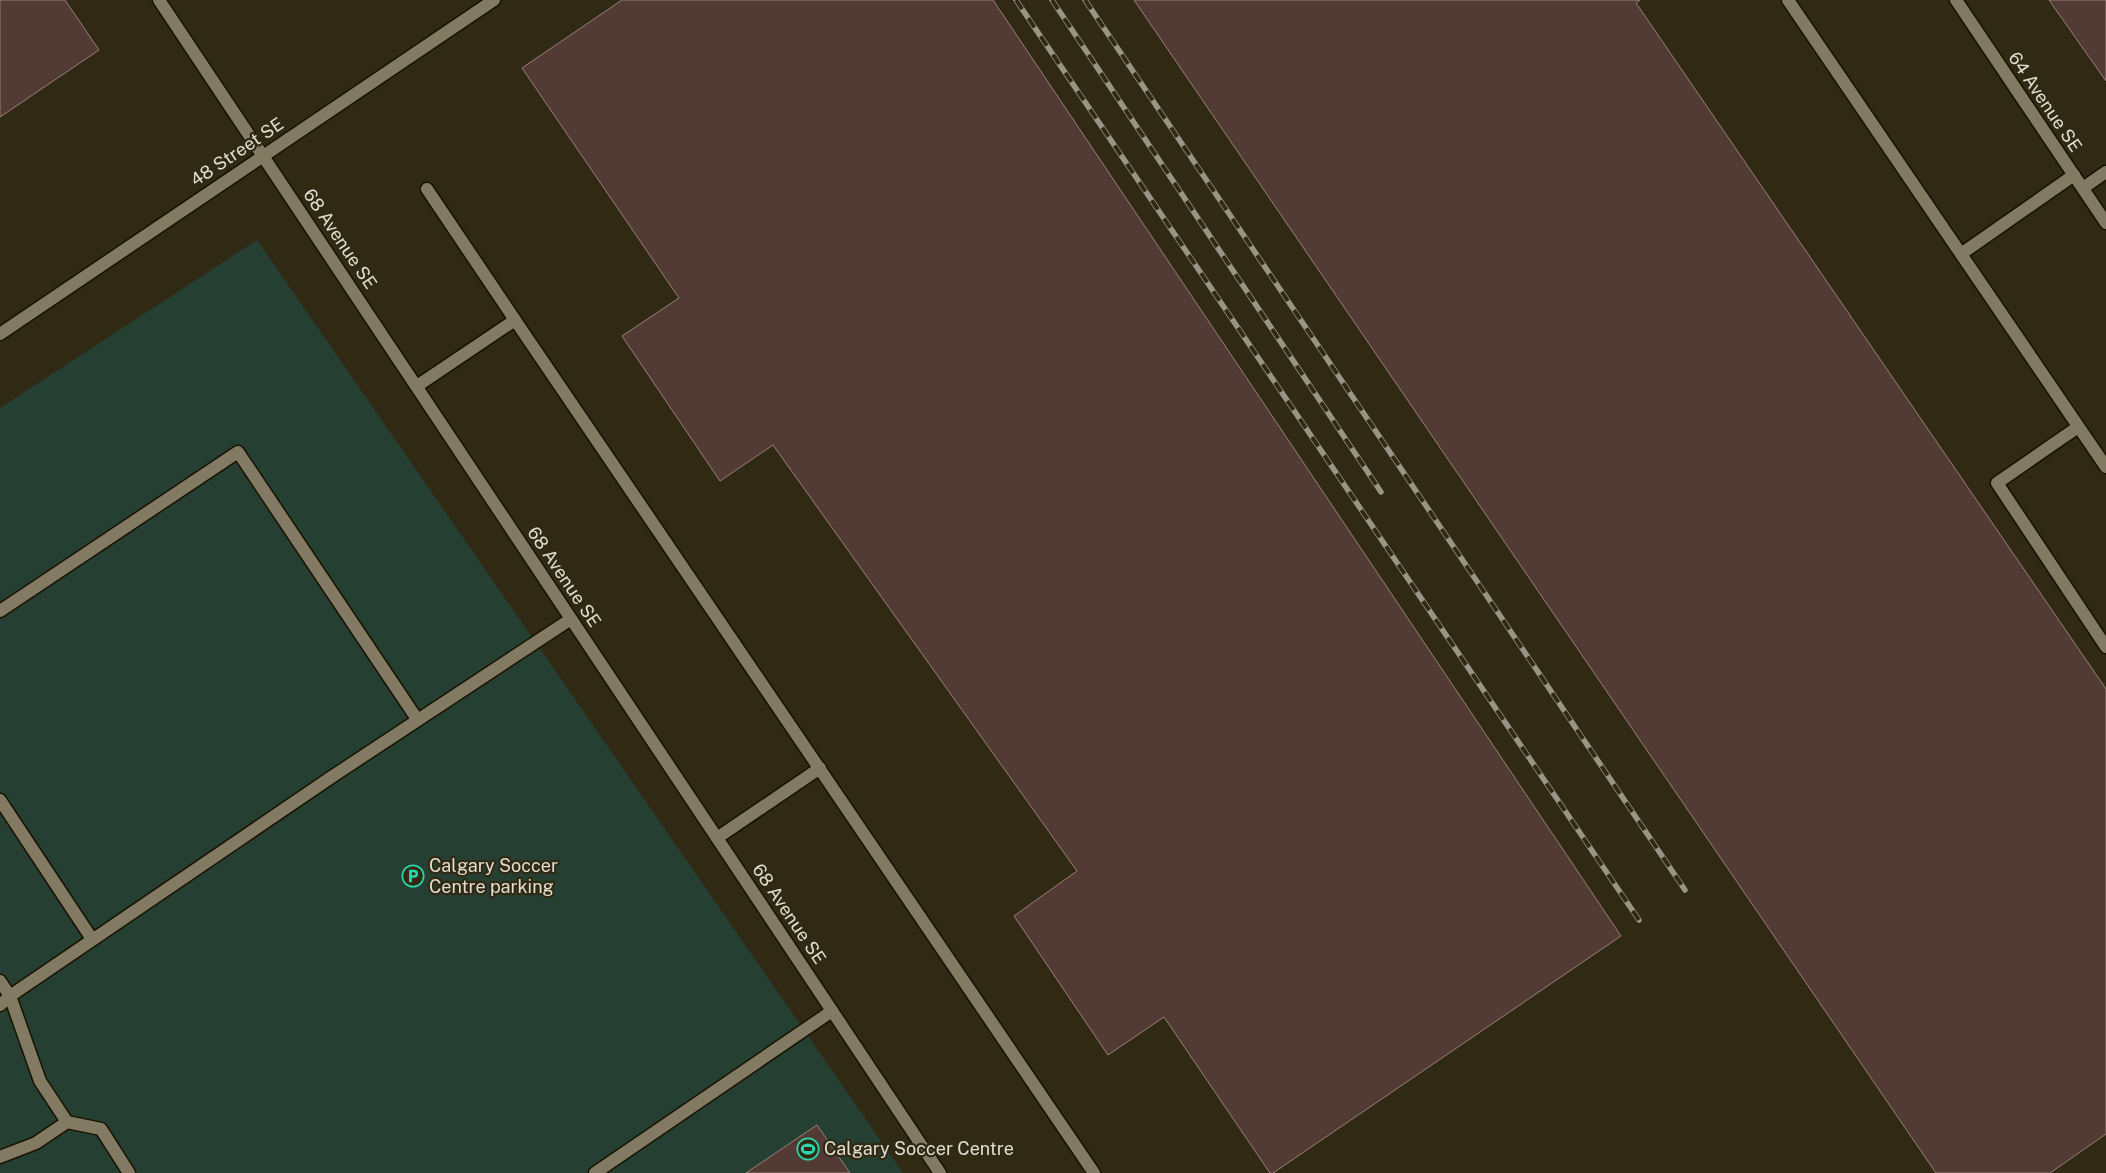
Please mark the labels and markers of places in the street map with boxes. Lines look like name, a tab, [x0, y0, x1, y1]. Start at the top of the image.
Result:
place label: Calgary Soccer Centre parking	[429, 855, 558, 897]
parking icon: Calgary Soccer Centre parking	[401, 864, 425, 888]
sports icon: Calgary Soccer Centre	[796, 1137, 820, 1161]
place label: Calgary Soccer Centre	[824, 1138, 1014, 1159]

